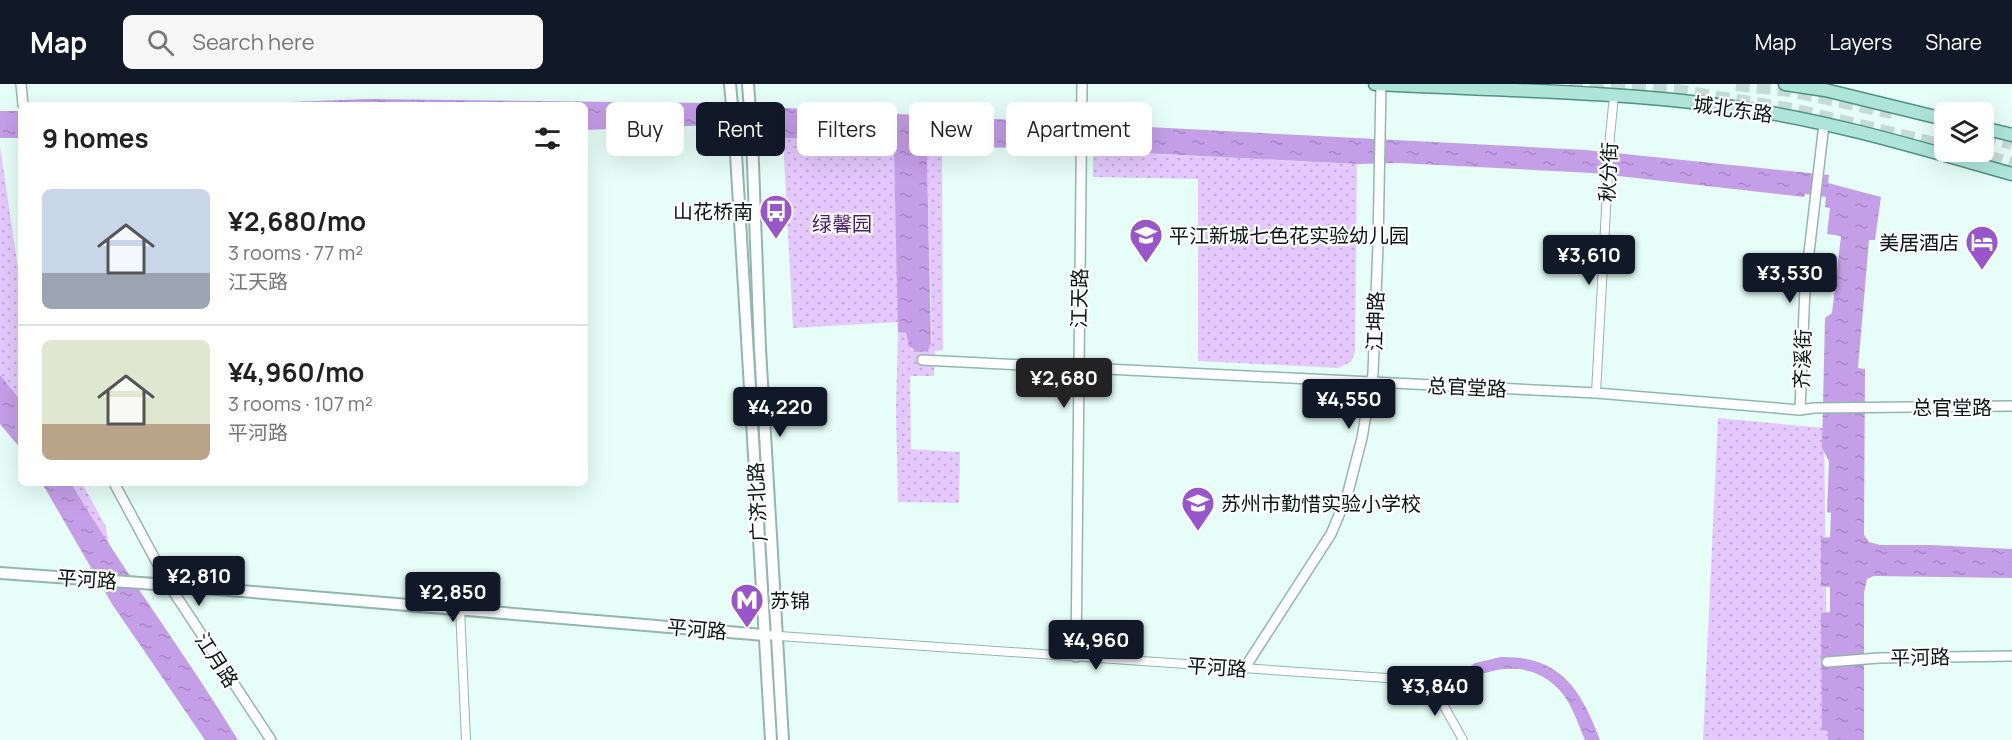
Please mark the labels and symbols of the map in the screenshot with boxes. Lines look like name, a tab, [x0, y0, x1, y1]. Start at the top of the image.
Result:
street label: 城北东路	[1692, 90, 1774, 128]
street label: 秋分街	[1593, 141, 1623, 203]
bus stop icon: 山花桥南	[758, 193, 794, 240]
place label: 山花桥南	[673, 198, 753, 225]
park label: 绿馨园	[812, 210, 872, 237]
school or university icon: 平江新城七色花实验幼儿园	[1128, 217, 1164, 264]
place label: 平江新城七色花实验幼儿园	[1169, 222, 1409, 249]
hotel icon: 美居酒店	[1964, 224, 2000, 271]
place label: 美居酒店	[1879, 229, 1959, 256]
pin: ¥3,610	[1540, 235, 1638, 286]
pin: ¥3,530	[1741, 253, 1839, 304]
street label: 江天路	[1065, 268, 1093, 328]
street label: 江坤路	[1360, 291, 1390, 351]
street label: 齐溪街	[1787, 329, 1817, 389]
pin: ¥2,680	[1015, 358, 1113, 409]
street label: 总官堂路	[1426, 371, 1508, 403]
pin: ¥4,550	[1300, 379, 1398, 430]
pin: ¥4,220	[731, 387, 829, 438]
street label: 总官堂路	[1912, 394, 1992, 421]
street label: 广济北路	[741, 461, 773, 543]
school or university icon: 苏州市勤惜实验小学校	[1180, 485, 1216, 532]
place label: 苏州市勤惜实验小学校	[1221, 490, 1421, 517]
pin: ¥2,810	[150, 556, 248, 607]
street label: 平河路	[56, 563, 118, 595]
pin: ¥2,850	[404, 572, 502, 623]
metro station icon: 苏锦	[729, 582, 765, 629]
place label: 苏锦	[770, 587, 810, 614]
street label: 平河路	[666, 613, 728, 645]
pin: ¥4,960	[1047, 620, 1145, 671]
street label: 江月路	[189, 627, 245, 693]
street label: 平河路	[1890, 643, 1950, 671]
street label: 平河路	[1186, 651, 1248, 683]
pin: ¥3,840	[1386, 666, 1484, 717]

